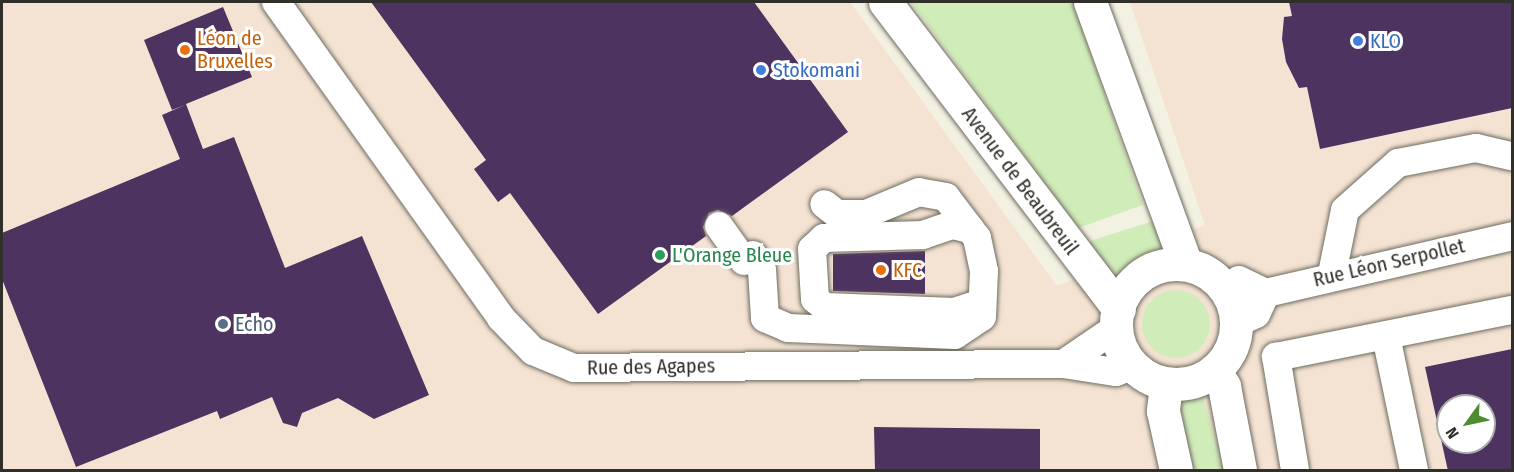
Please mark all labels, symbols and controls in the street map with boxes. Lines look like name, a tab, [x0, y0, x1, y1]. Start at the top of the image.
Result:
place label: Léon de Bruxelles	[197, 27, 273, 74]
place label: KLO	[1370, 29, 1401, 53]
marker: KLO	[1351, 34, 1365, 48]
marker: Léon de Bruxelles	[178, 43, 192, 57]
place label: Stokomani	[773, 58, 860, 82]
marker: Stokomani	[754, 63, 768, 77]
street label: Avenue de Beaubreuil	[957, 102, 1083, 260]
street label: Rue Léon Serpollet	[1311, 234, 1467, 292]
place label: L'Orange Bleue	[672, 243, 792, 267]
marker: L'Orange Bleue	[653, 248, 667, 262]
place label: KFC	[893, 258, 922, 282]
marker: KFC	[874, 263, 888, 277]
place label: Echo	[235, 312, 274, 336]
marker: Echo	[216, 317, 230, 331]
street label: Rue des Agapes	[587, 354, 715, 380]
north arrow	[1436, 394, 1496, 454]
text: N	[1442, 424, 1463, 442]

